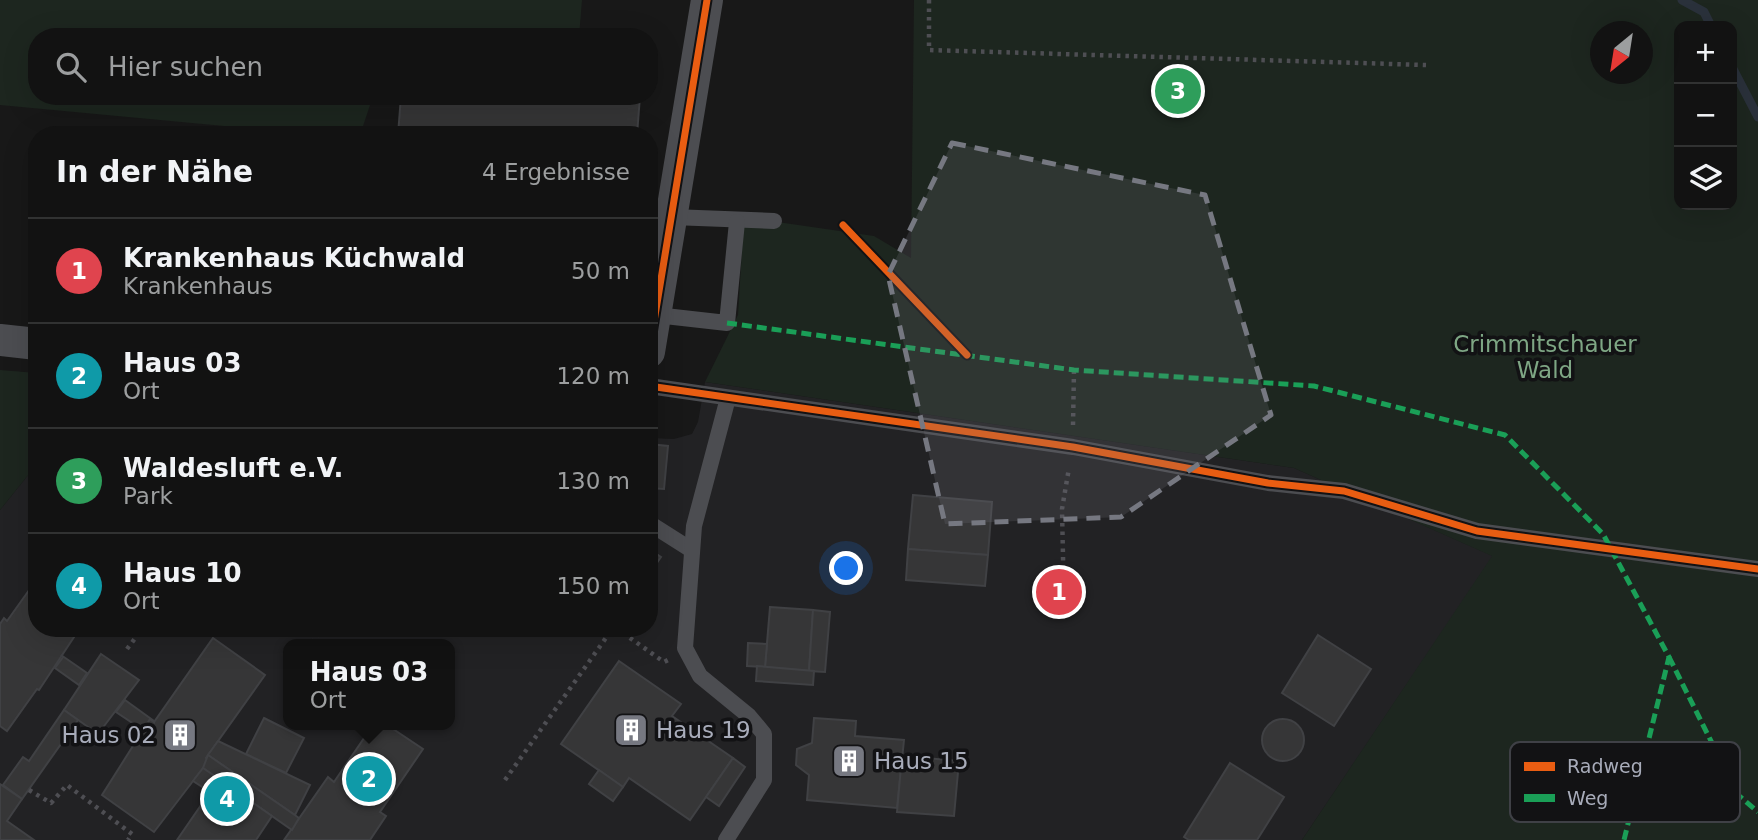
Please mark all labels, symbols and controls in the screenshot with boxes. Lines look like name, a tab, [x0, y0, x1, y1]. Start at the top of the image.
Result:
north arrow	[1590, 21, 1653, 84]
map controls	[1674, 21, 1737, 210]
button: +	[1674, 21, 1737, 84]
search box	[28, 28, 658, 105]
icon: search	[52, 48, 90, 86]
text: Hier suchen	[108, 52, 263, 82]
pin: 3	[1155, 65, 1201, 117]
button: −	[1674, 84, 1737, 147]
button: layers	[1674, 147, 1737, 210]
text: In der Nähe	[56, 154, 253, 189]
text: 4 Ergebnisse	[482, 159, 630, 185]
text: Krankenhaus Küchwald	[123, 243, 465, 273]
text: 1	[71, 258, 87, 284]
text: 50 m	[571, 258, 630, 284]
text: Krankenhaus	[123, 273, 273, 299]
park label: Crimmitschauer Wald	[1453, 331, 1637, 383]
text: Haus 03	[123, 348, 242, 378]
text: 2	[71, 363, 87, 389]
text: 120 m	[556, 363, 630, 389]
text: Ort	[123, 378, 160, 404]
text: Waldesluft e.V.	[123, 453, 343, 483]
text: 3	[71, 468, 87, 494]
text: 130 m	[556, 468, 630, 494]
text: Park	[123, 483, 173, 509]
your location	[829, 551, 863, 585]
text: Haus 10	[123, 558, 242, 588]
pin: 1	[1036, 566, 1082, 618]
text: 4	[71, 573, 87, 599]
text: 150 m	[556, 573, 630, 599]
text: Ort	[123, 588, 160, 614]
popup	[283, 639, 455, 730]
text: Haus 03	[310, 657, 428, 687]
text: Ort	[310, 687, 346, 713]
building icon: Haus 19	[612, 711, 650, 749]
building icon: Haus 02	[161, 716, 199, 754]
place label: Haus 19	[656, 717, 751, 743]
place label: Haus 02	[61, 722, 156, 748]
building icon: Haus 15	[830, 742, 868, 780]
legend	[1510, 742, 1740, 822]
place label: Haus 15	[874, 748, 969, 774]
pin: 2	[346, 753, 392, 805]
text: Radweg	[1567, 755, 1643, 777]
pin: 4	[204, 773, 250, 825]
text: Weg	[1567, 787, 1608, 809]

